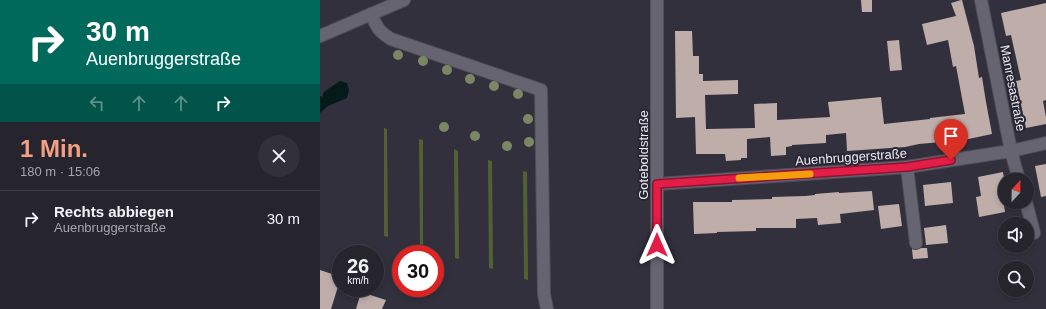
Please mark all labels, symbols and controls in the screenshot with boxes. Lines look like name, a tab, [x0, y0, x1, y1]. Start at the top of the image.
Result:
icon: right	[20, 16, 72, 68]
text: 30 m	[86, 16, 150, 47]
street label: Manresastraße	[997, 44, 1029, 132]
text: Auenbruggerstraße	[86, 49, 241, 69]
icon: left	[86, 92, 108, 114]
icon: ahead	[128, 92, 150, 114]
icon: ahead	[170, 92, 192, 114]
icon: right	[212, 92, 234, 114]
street label: Goteboldstraße	[636, 110, 651, 200]
pin	[934, 119, 968, 160]
icon: arrive	[940, 125, 962, 147]
text: 1 Min.	[20, 135, 88, 162]
button: close	[258, 135, 300, 177]
street label: Auenbruggerstraße	[795, 146, 907, 168]
text: 180 m · 15:06	[20, 164, 100, 179]
north arrow	[998, 173, 1034, 209]
map controls	[998, 173, 1034, 297]
text: Rechts abbiegen	[54, 203, 174, 220]
icon: right	[20, 208, 42, 230]
text: 30 m	[267, 210, 300, 227]
button: sound	[998, 217, 1034, 253]
text: Auenbruggerstraße	[54, 220, 166, 235]
position arrow	[636, 224, 678, 266]
speed limit sign: 30	[392, 245, 444, 297]
text: 26	[347, 255, 369, 277]
button: search	[998, 261, 1034, 297]
text: km/h	[347, 275, 369, 286]

